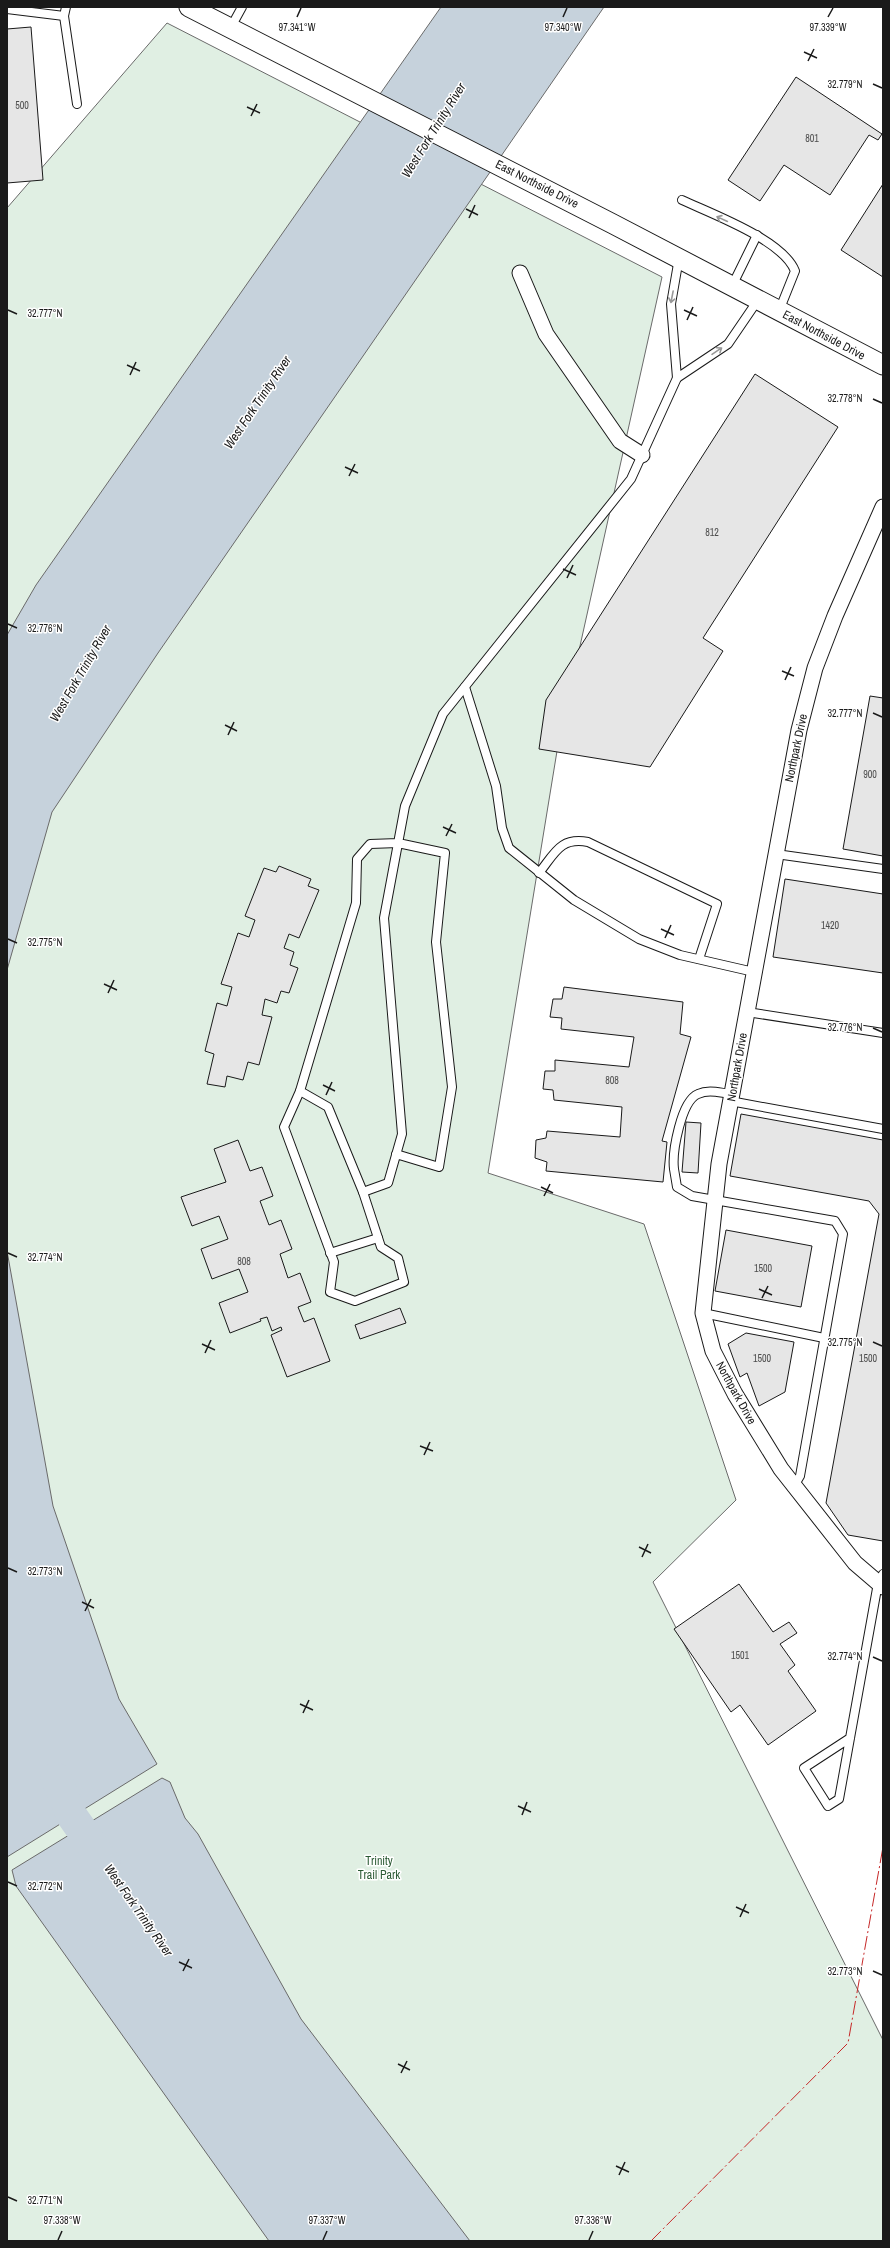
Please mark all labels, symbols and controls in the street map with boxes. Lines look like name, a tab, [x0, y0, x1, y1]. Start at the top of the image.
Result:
text: 97.341°W	[279, 21, 316, 34]
text: 97.340°W	[545, 21, 582, 34]
text: 97.339°W	[810, 21, 847, 34]
text: 32.779°N	[828, 78, 863, 91]
water label: West Fork Trinity River	[397, 79, 470, 181]
house number: 500	[15, 99, 29, 112]
house number: 801	[805, 132, 819, 145]
street label: East Northside Drive	[493, 156, 581, 212]
one-way arrow	[716, 215, 728, 222]
one-way arrow	[668, 290, 676, 303]
street label: East Northside Drive	[780, 306, 868, 364]
text: 32.777°N	[28, 307, 63, 320]
one-way arrow	[711, 347, 722, 355]
water label: West Fork Trinity River	[220, 352, 295, 452]
text: 32.778°N	[828, 392, 863, 405]
house number: 812	[705, 526, 719, 539]
water label: West Fork Trinity River	[46, 621, 115, 725]
text: 32.776°N	[28, 622, 63, 635]
text: 32.777°N	[828, 707, 863, 720]
street label: Northpark Drive	[781, 712, 811, 784]
house number: 900	[863, 768, 877, 781]
house number: 1420	[821, 919, 840, 932]
text: 32.775°N	[28, 936, 63, 949]
text: 32.776°N	[828, 1021, 863, 1034]
street label: Northpark Drive	[723, 1031, 751, 1103]
house number: 808	[605, 1074, 619, 1087]
text: 32.774°N	[28, 1251, 63, 1264]
house number: 808	[237, 1255, 251, 1268]
house number: 1500	[754, 1262, 773, 1275]
text: 32.775°N	[828, 1336, 863, 1349]
house number: 1500	[753, 1352, 772, 1365]
house number: 1500	[859, 1352, 878, 1365]
street label: Northpark Drive	[712, 1359, 760, 1427]
text: 32.773°N	[28, 1565, 63, 1578]
house number: 1501	[731, 1649, 750, 1662]
text: 32.774°N	[828, 1650, 863, 1663]
park label: Trinity Trail Park	[358, 1853, 400, 1883]
water label: West Fork Trinity River	[100, 1861, 177, 1960]
text: 32.772°N	[28, 1880, 63, 1893]
text: 32.773°N	[828, 1965, 863, 1978]
text: 32.771°N	[28, 2194, 63, 2207]
text: 97.338°W	[44, 2214, 81, 2227]
text: 97.337°W	[309, 2214, 346, 2227]
text: 97.336°W	[575, 2214, 612, 2227]

